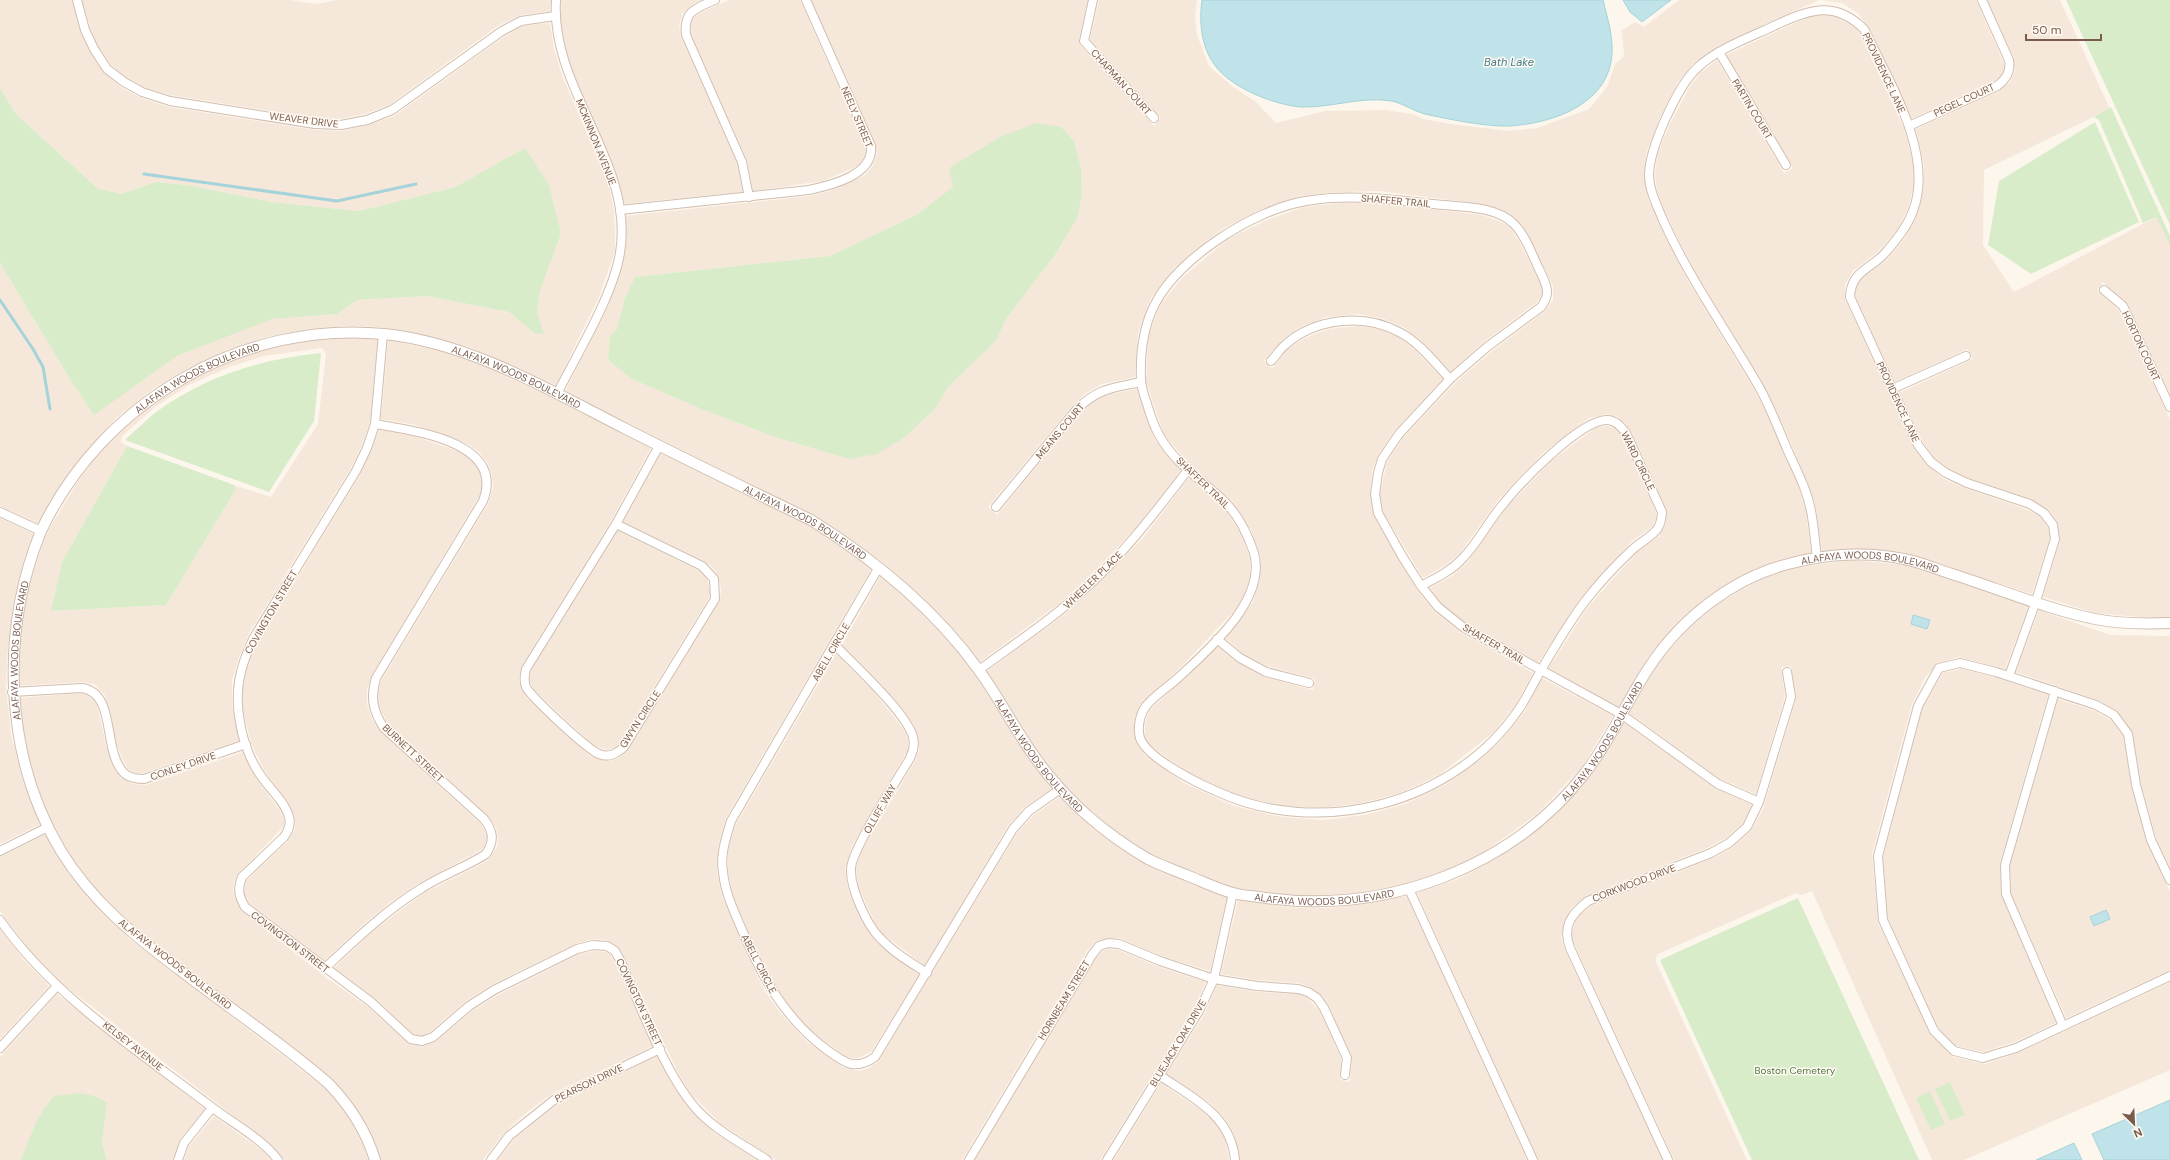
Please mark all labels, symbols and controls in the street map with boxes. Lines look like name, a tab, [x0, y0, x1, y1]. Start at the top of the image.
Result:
scale bar	[2026, 16, 2101, 42]
text: 50 m	[2032, 22, 2061, 38]
street label: PROVIDENCE LANE	[1860, 31, 1909, 116]
street label: CHAPMAN COURT	[1088, 46, 1154, 118]
water label: Bath Lake	[1484, 55, 1534, 69]
street label: PARTIN COURT	[1729, 76, 1775, 142]
street label: PEGEL COURT	[1932, 80, 1997, 120]
street label: NEELY STREET	[838, 85, 876, 150]
street label: MCKINNON AVENUE	[573, 97, 619, 187]
street label: WEAVER DRIVE	[269, 109, 340, 131]
street label: SHAFFER TRAIL	[1361, 191, 1431, 211]
street label: HORTON COURT	[2119, 309, 2163, 384]
street label: ALAFAYA WOODS BOULEVARD	[132, 340, 261, 416]
street label: ALAFAYA WOODS BOULEVARD	[450, 342, 583, 411]
street label: PROVIDENCE LANE	[1874, 360, 1923, 445]
street label: MEANS COURT	[1033, 400, 1087, 462]
street label: WARD CIRCLE	[1618, 429, 1658, 493]
street label: SHAFFER TRAIL	[1173, 454, 1233, 512]
street label: ALAFAYA WOODS BOULEVARD	[741, 482, 870, 563]
street label: WHEELER PLACE	[1061, 548, 1126, 612]
street label: ALAFAYA WOODS BOULEVARD	[1800, 548, 1941, 576]
street label: COVINGTON STREET	[242, 567, 301, 656]
street label: ALAFAYA WOODS BOULEVARD	[7, 579, 31, 721]
street label: ABELL CIRCLE	[809, 620, 853, 683]
street label: SHAFFER TRAIL	[1460, 621, 1528, 667]
street label: ALAFAYA WOODS BOULEVARD	[1558, 679, 1645, 803]
street label: GWYN CIRCLE	[617, 687, 664, 750]
street label: ALAFAYA WOODS BOULEVARD	[992, 695, 1086, 815]
street label: BURNETT STREET	[380, 721, 447, 785]
street label: CONLEY DRIVE	[148, 749, 218, 783]
street label: OLLIFF WAY	[861, 782, 899, 836]
street label: CORKWOOD DRIVE	[1590, 861, 1678, 905]
street label: ALAFAYA WOODS BOULEVARD	[1254, 886, 1395, 908]
street label: COVINGTON STREET	[248, 908, 332, 976]
street label: ALAFAYA WOODS BOULEVARD	[116, 916, 234, 1012]
street label: ABELL CIRCLE	[738, 932, 780, 996]
street label: COVINGTON STREET	[613, 956, 665, 1048]
street label: HORNBEAM STREET	[1035, 957, 1093, 1042]
street label: BLUEJACK OAK DRIVE	[1147, 997, 1209, 1089]
street label: KELSEY AVENUE	[100, 1018, 166, 1074]
street label: PEARSON DRIVE	[553, 1061, 626, 1105]
park label: Boston Cemetery	[1755, 1064, 1836, 1077]
north arrow	[2114, 1104, 2154, 1144]
text: N	[2132, 1125, 2145, 1141]

